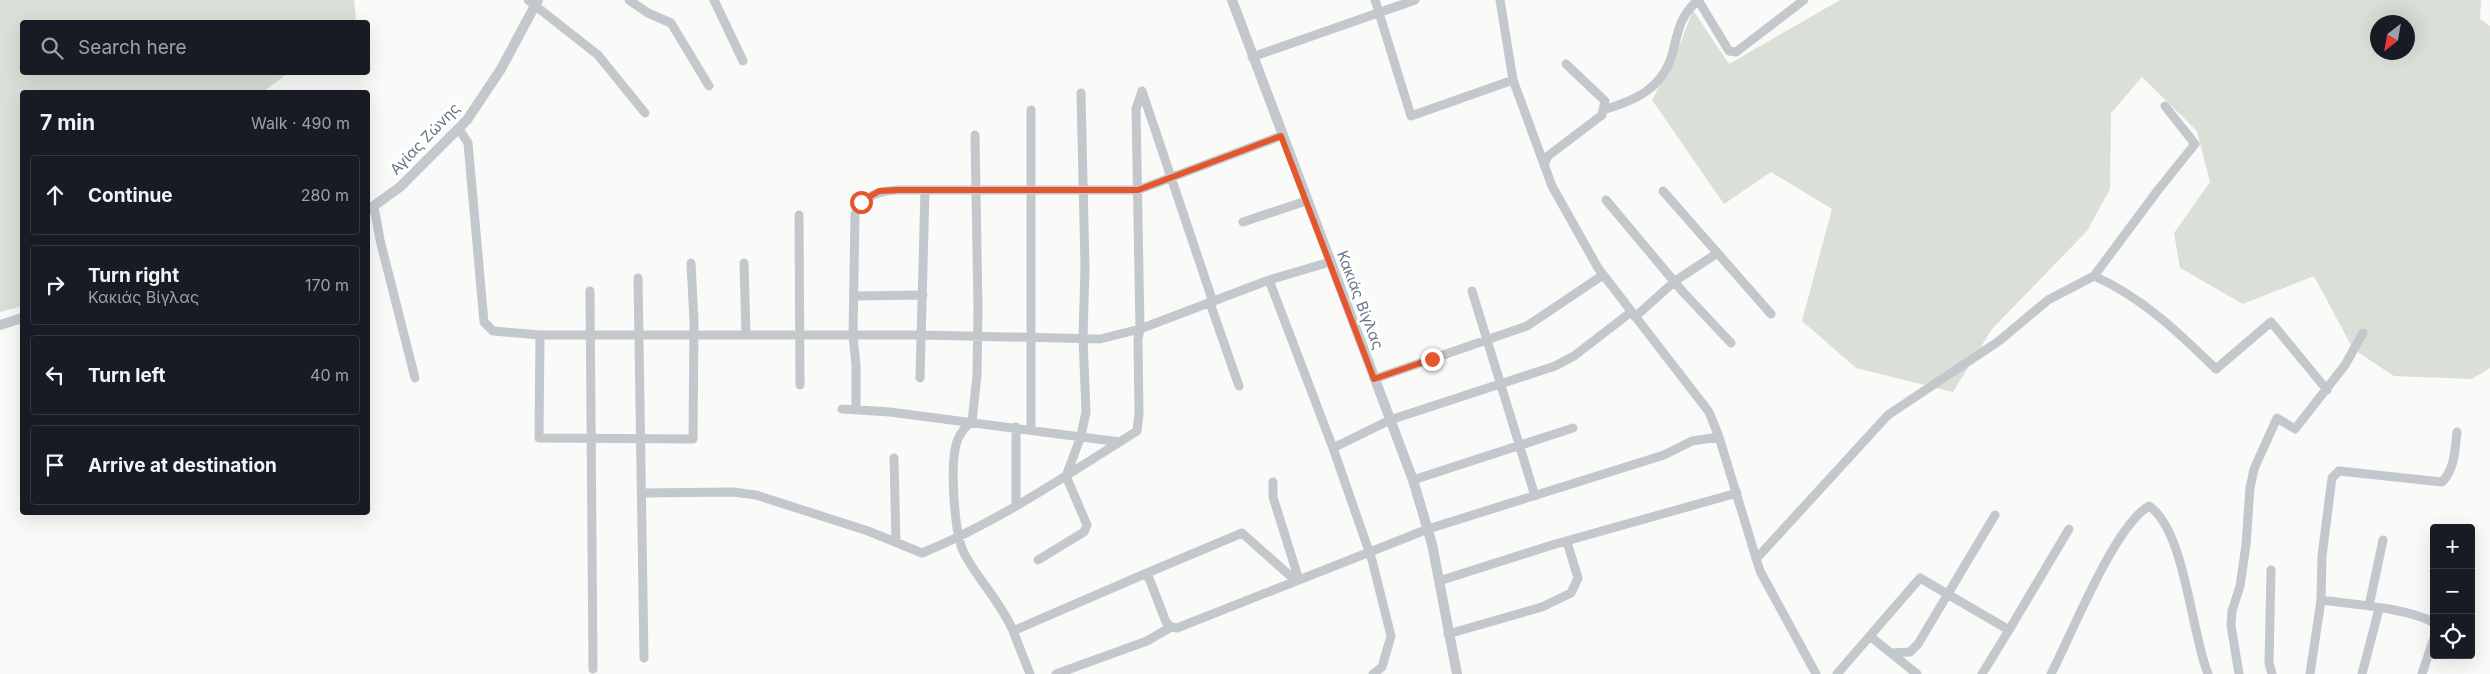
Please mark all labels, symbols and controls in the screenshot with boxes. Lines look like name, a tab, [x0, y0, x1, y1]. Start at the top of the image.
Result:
north arrow	[2370, 15, 2415, 60]
search box	[20, 20, 370, 75]
icon: search	[38, 34, 66, 62]
text: Search here	[78, 36, 187, 59]
street label: Αγίας Ζώνης	[386, 99, 464, 179]
text: 7 min	[40, 110, 95, 135]
text: Walk · 490 m	[251, 113, 350, 133]
icon: ahead	[41, 181, 69, 209]
text: Continue	[88, 184, 173, 207]
text: 280 m	[301, 185, 349, 205]
route start	[850, 191, 873, 214]
street label: Κακιάς Βίγλας	[1333, 248, 1388, 352]
text: Turn right	[88, 264, 179, 287]
icon: right	[41, 271, 69, 299]
text: 170 m	[305, 275, 349, 295]
text: Κακιάς Βίγλας	[88, 287, 199, 307]
route end	[1421, 348, 1444, 371]
icon: left	[41, 361, 69, 389]
text: Turn left	[88, 364, 166, 387]
text: 40 m	[310, 365, 349, 385]
icon: arrive	[41, 451, 69, 479]
text: Arrive at destination	[88, 454, 277, 477]
map controls	[2430, 524, 2475, 659]
button: +	[2430, 524, 2475, 569]
button: −	[2430, 569, 2475, 614]
button: locate	[2430, 614, 2475, 659]

